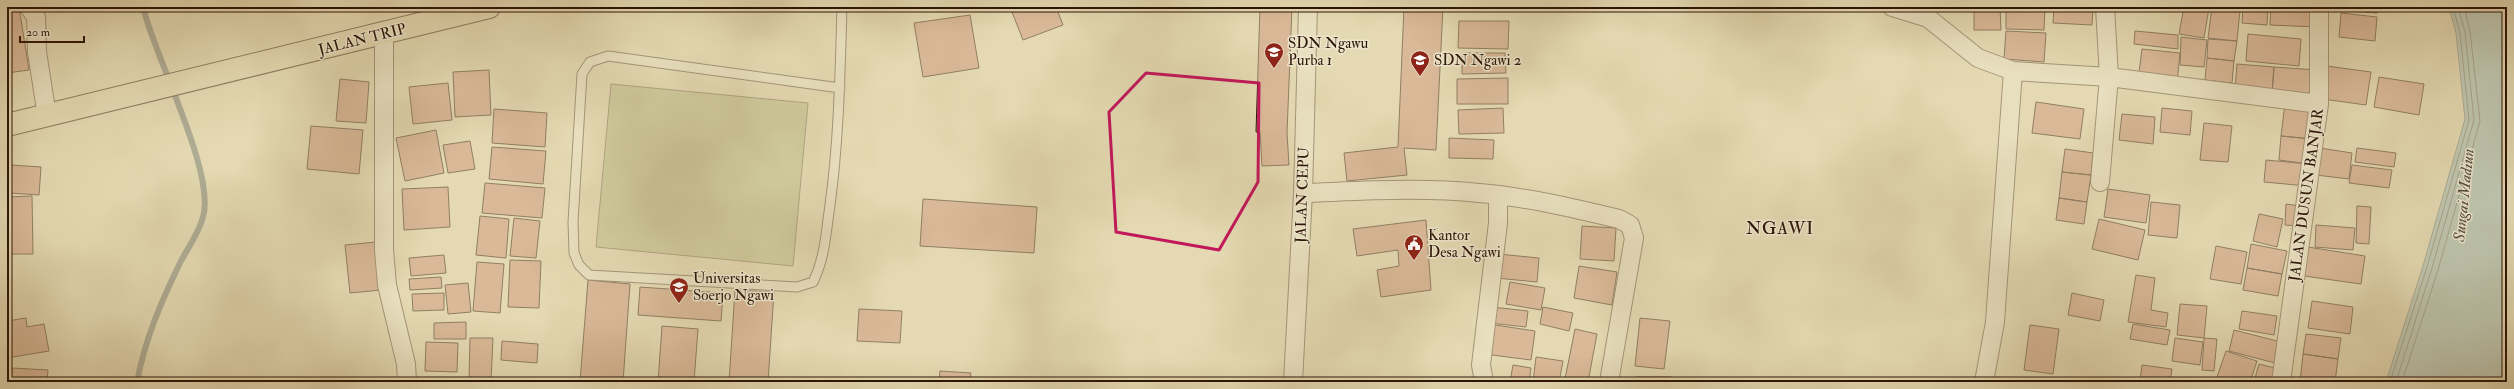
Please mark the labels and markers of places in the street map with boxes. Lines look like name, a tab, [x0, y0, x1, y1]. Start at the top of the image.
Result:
place label: SDN Ngawu Purba 1	[1288, 34, 1369, 70]
school or university icon: SDN Ngawu Purba 1	[1263, 41, 1285, 69]
school or university icon: SDN Ngawi 2	[1409, 49, 1431, 77]
place label: SDN Ngawi 2	[1434, 51, 1522, 70]
place label: Kantor Desa Ngawi	[1428, 226, 1501, 262]
public building icon: Kantor Desa Ngawi	[1403, 233, 1425, 261]
place label: Universitas Soerjo Ngawi	[693, 269, 774, 305]
school or university icon: Universitas Soerjo Ngawi	[668, 276, 690, 304]

